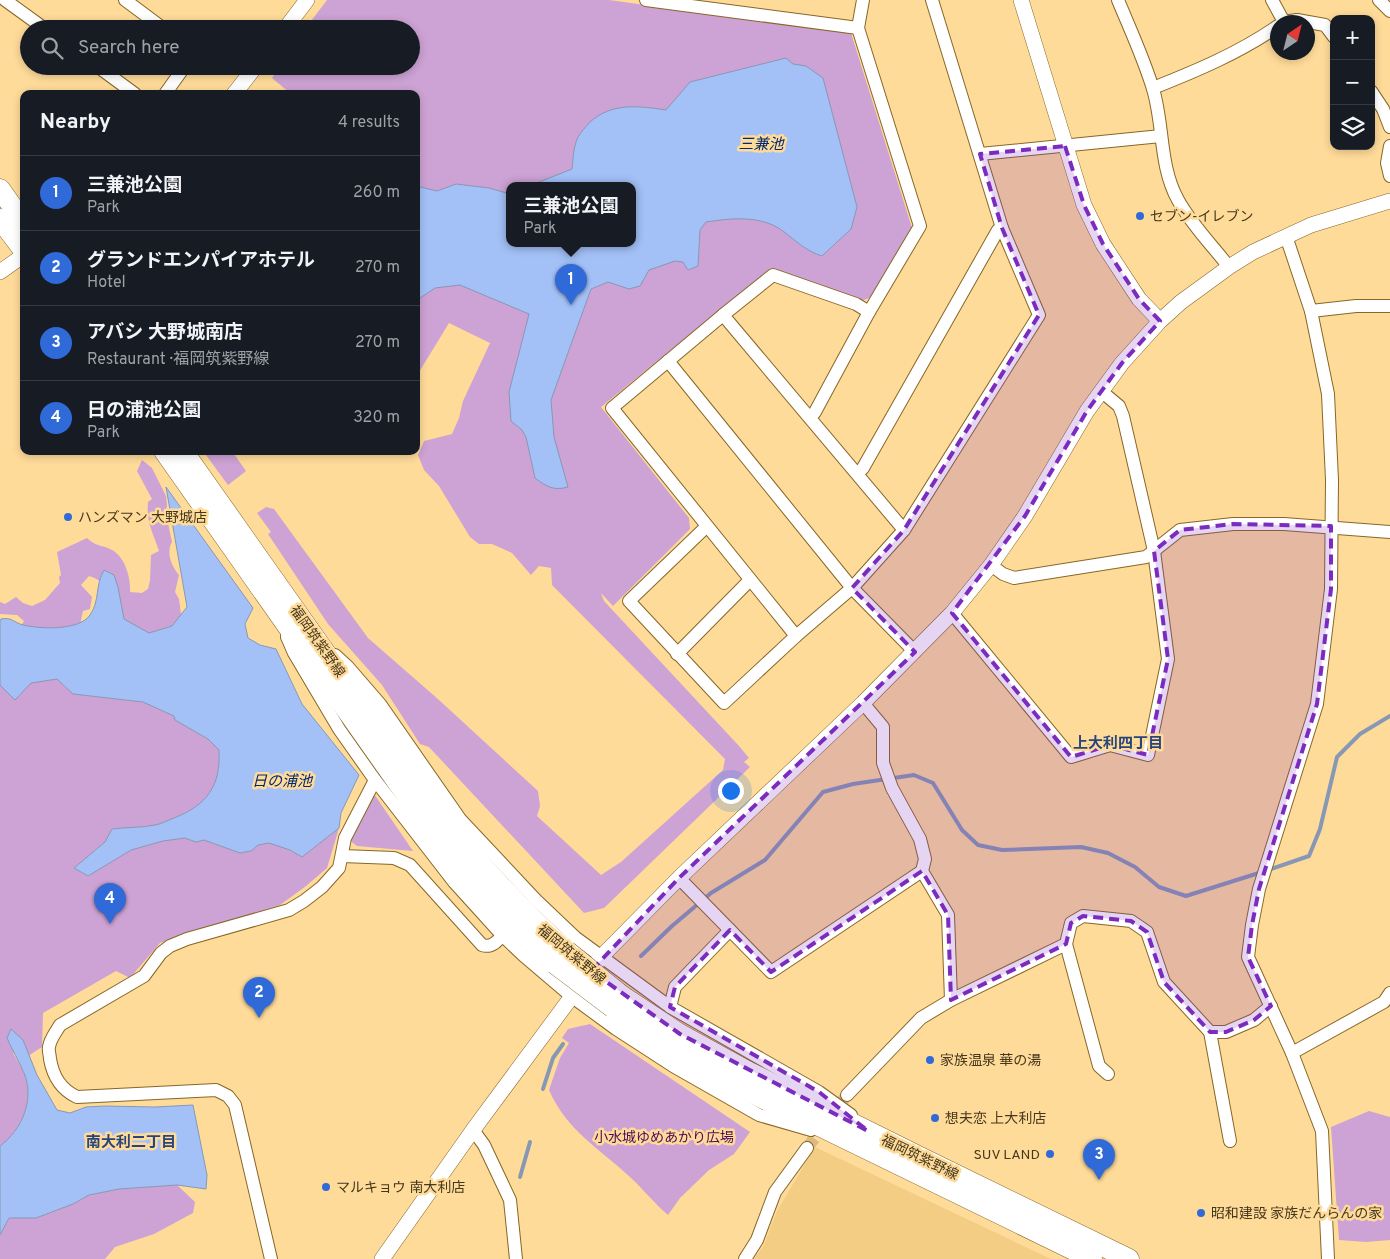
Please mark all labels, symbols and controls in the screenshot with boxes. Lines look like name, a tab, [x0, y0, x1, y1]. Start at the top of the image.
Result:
north arrow	[1270, 15, 1315, 60]
map controls	[1330, 15, 1375, 150]
button: +	[1330, 15, 1375, 60]
search box	[20, 20, 420, 75]
icon: search	[38, 34, 66, 62]
text: Search here	[78, 36, 180, 60]
button: −	[1330, 60, 1375, 105]
button: layers	[1330, 105, 1375, 150]
text: Nearby	[40, 109, 111, 136]
text: 4 results	[338, 113, 400, 133]
water label: 三兼池	[738, 136, 785, 155]
text: 三兼池公園	[87, 174, 182, 198]
popup	[506, 182, 636, 247]
text: 1	[53, 183, 59, 203]
text: 260 m	[353, 183, 400, 203]
text: 三兼池公園	[523, 195, 619, 219]
text: Park	[87, 198, 120, 218]
place label: セブン-イレブン	[1150, 208, 1254, 226]
marker: セブン-イレブン	[1134, 210, 1146, 222]
text: Park	[523, 219, 557, 239]
text: グランドエンパイアホテル	[87, 249, 315, 273]
text: 2	[51, 258, 61, 278]
text: 270 m	[355, 258, 400, 278]
pin: 1	[555, 264, 587, 305]
text: Hotel	[87, 273, 126, 293]
text: アバシ 大野城南店	[87, 321, 243, 345]
text: 3	[51, 333, 61, 353]
text: 270 m	[355, 333, 400, 353]
text: Restaurant · 福岡筑紫野線	[87, 350, 269, 370]
text: 日の浦池公園	[87, 399, 201, 423]
text: 4	[51, 408, 61, 428]
text: 320 m	[353, 408, 400, 428]
text: Park	[87, 423, 120, 443]
place label: ハンズマン 大野城店	[78, 509, 207, 527]
marker: ハンズマン 大野城店	[62, 511, 74, 523]
street label: 福岡筑紫野線	[286, 603, 348, 681]
district label: 上大利四丁目	[1073, 735, 1163, 754]
water label: 日の浦池	[252, 773, 314, 792]
your location	[718, 778, 744, 804]
pin: 4	[94, 883, 126, 924]
street label: 福岡筑紫野線	[533, 922, 609, 989]
pin: 2	[243, 977, 275, 1018]
place label: 家族温泉 華の湯	[940, 1052, 1041, 1070]
marker: 家族温泉 華の湯	[924, 1054, 936, 1066]
place label: 想夫恋 上大利店	[945, 1111, 1046, 1128]
marker: 想夫恋 上大利店	[929, 1112, 941, 1124]
park label: 小水城ゆめあかり広場	[594, 1130, 734, 1147]
street label: 福岡筑紫野線	[878, 1132, 961, 1184]
district label: 南大利二丁目	[86, 1134, 176, 1153]
pin: 3	[1083, 1139, 1115, 1180]
place label: SUV LAND	[973, 1147, 1040, 1164]
marker: SUV LAND	[1044, 1148, 1056, 1160]
place label: マルキョウ 南大利店	[336, 1180, 465, 1197]
marker: マルキョウ 南大利店	[320, 1181, 332, 1193]
place label: 昭和建設 家族だんらんの家	[1211, 1205, 1382, 1223]
marker: 昭和建設 家族だんらんの家	[1195, 1207, 1207, 1219]

